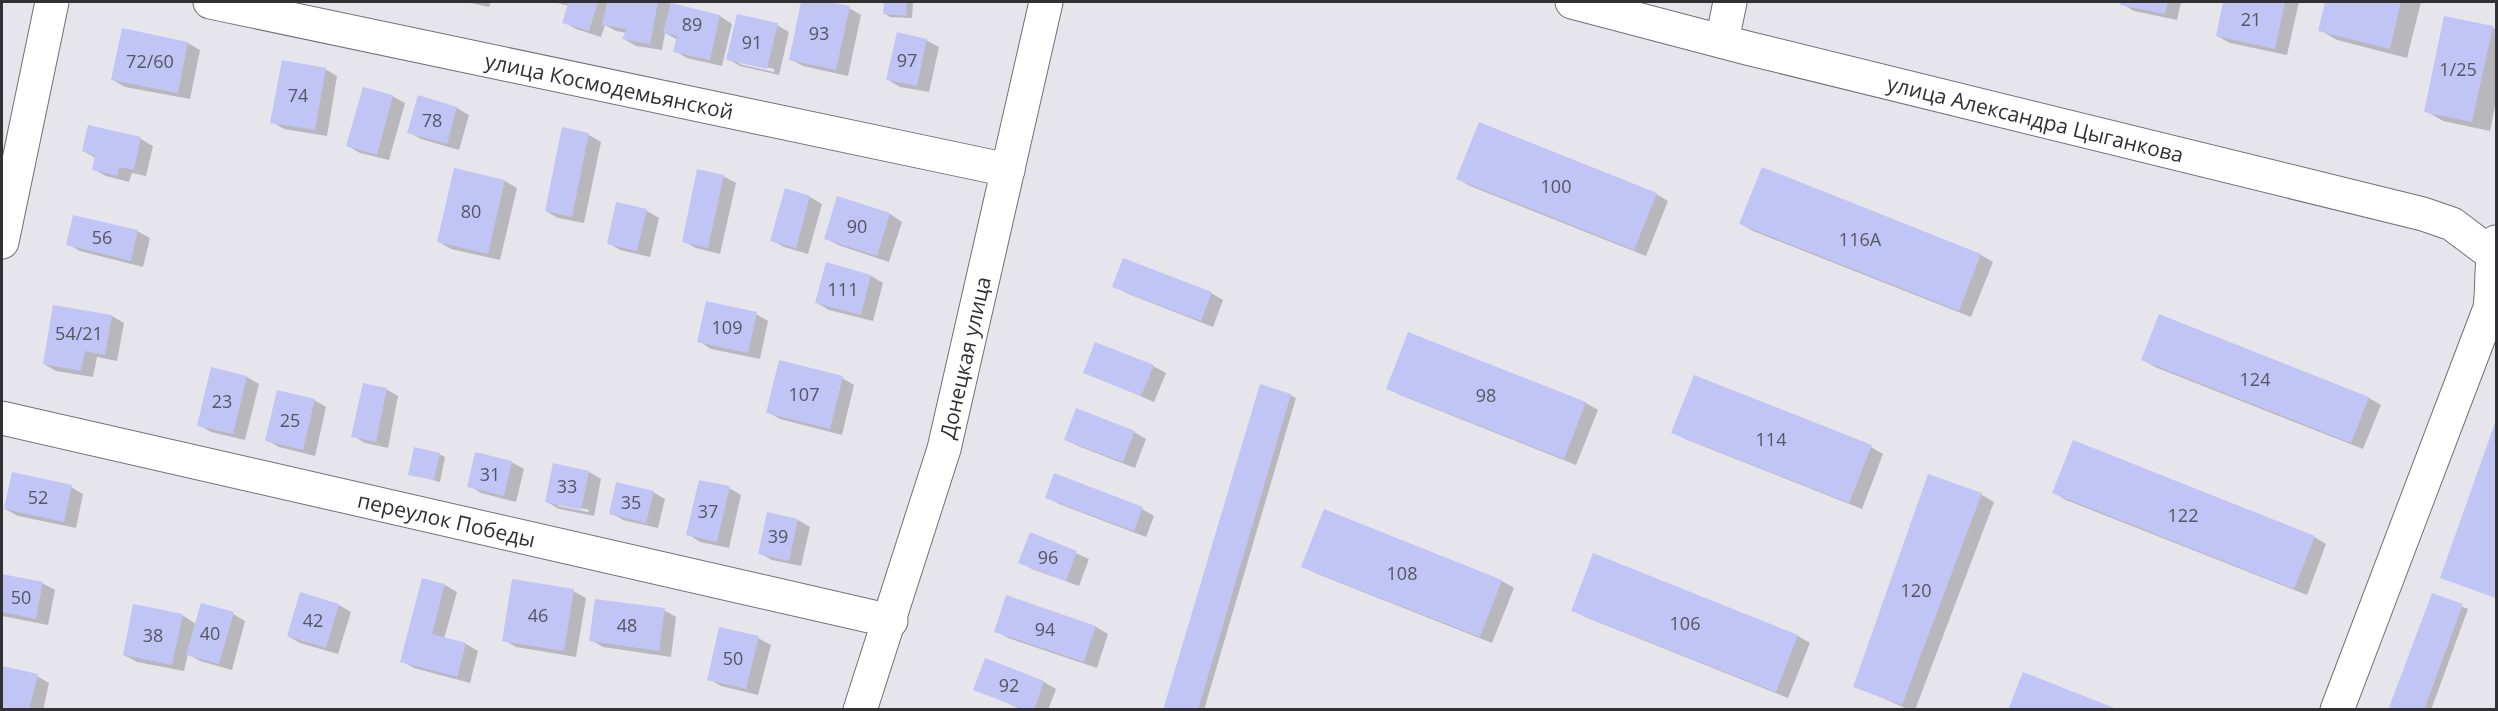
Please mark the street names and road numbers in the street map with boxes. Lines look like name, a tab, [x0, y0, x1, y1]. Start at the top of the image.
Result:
street label: улица Космодемьянской	[482, 46, 736, 126]
street label: улица Александра Цыганкова	[1884, 69, 2187, 169]
street label: Донецкая улица	[933, 274, 997, 441]
street label: переулок Победы	[355, 486, 538, 553]

